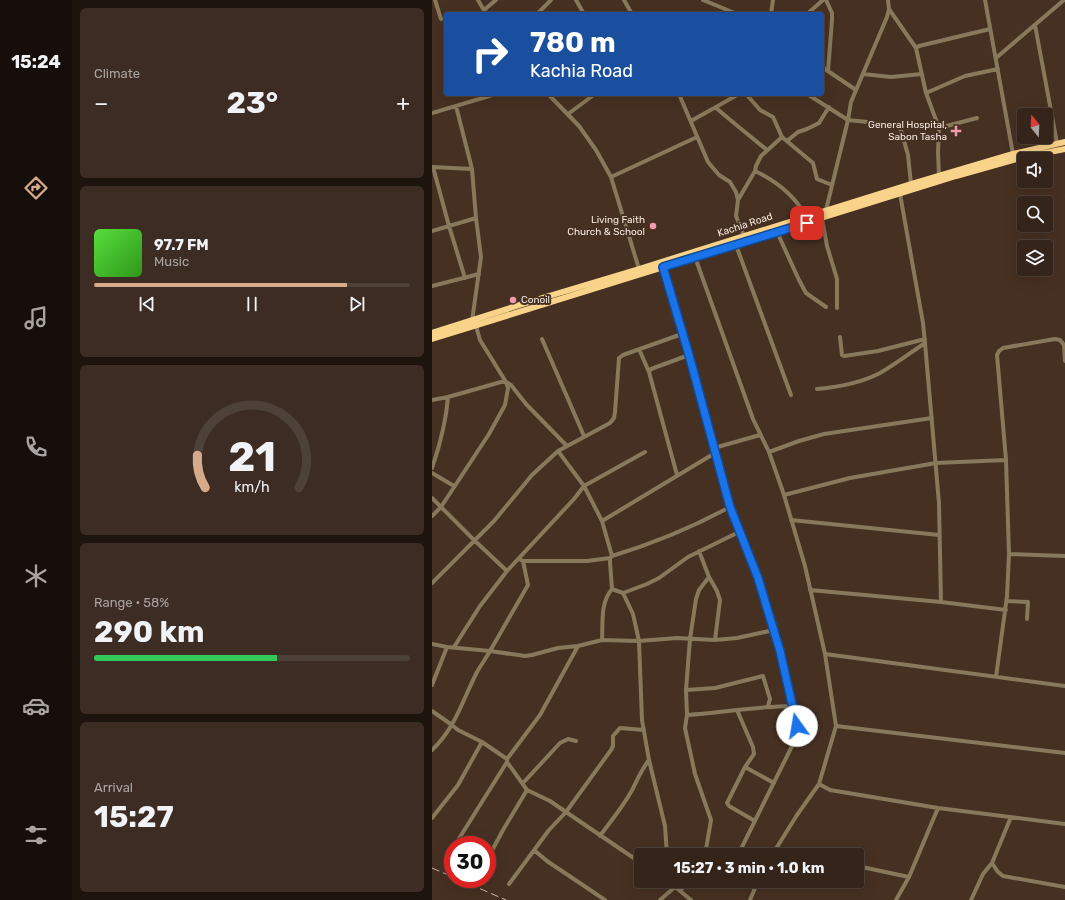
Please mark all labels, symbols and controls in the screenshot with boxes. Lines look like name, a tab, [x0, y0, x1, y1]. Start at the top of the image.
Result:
text: 780 m	[530, 26, 616, 59]
icon: right	[464, 28, 516, 80]
text: 15:24	[11, 51, 61, 73]
text: Kachia Road	[530, 60, 633, 82]
text: Climate	[94, 66, 140, 81]
text: 23°	[226, 85, 278, 121]
text: −	[94, 90, 108, 117]
text: +	[396, 90, 410, 117]
north arrow	[1017, 108, 1053, 144]
map controls	[1017, 108, 1053, 276]
place label: General Hospital, Sabon Tasha	[868, 119, 947, 143]
marker: General Hospital, Sabon Tasha	[950, 125, 962, 137]
button: sound	[1017, 152, 1053, 188]
icon: directions	[22, 174, 50, 202]
button: search	[1017, 196, 1053, 232]
pin	[790, 206, 824, 240]
street label: Kachia Road	[716, 210, 774, 240]
icon: arrive	[796, 212, 818, 234]
place label: Living Faith Church & School	[567, 214, 645, 238]
marker: Living Faith Church & School	[648, 221, 658, 231]
text: 97.7 FM	[154, 236, 209, 254]
button: layers	[1017, 240, 1053, 276]
text: Music	[154, 254, 189, 269]
icon: previous	[136, 293, 158, 315]
icon: pause	[241, 293, 263, 315]
icon: next	[346, 293, 368, 315]
place label: Conoil	[521, 294, 550, 306]
marker: Conoil	[508, 295, 518, 305]
icon: music	[22, 304, 50, 332]
text: 21	[228, 432, 276, 481]
icon: phone	[22, 433, 50, 461]
text: km/h	[234, 479, 270, 496]
icon: climate	[22, 562, 50, 590]
text: Range · 58%	[94, 595, 169, 610]
text: 290 km	[94, 614, 205, 650]
icon: car	[22, 692, 50, 720]
position arrow	[776, 705, 818, 747]
text: Arrival	[94, 780, 133, 795]
text: 15:27	[94, 799, 174, 835]
icon: filters	[22, 821, 50, 849]
speed limit sign: 30	[444, 836, 496, 888]
text: 15:27 · 3 min · 1.0 km	[674, 859, 824, 877]

